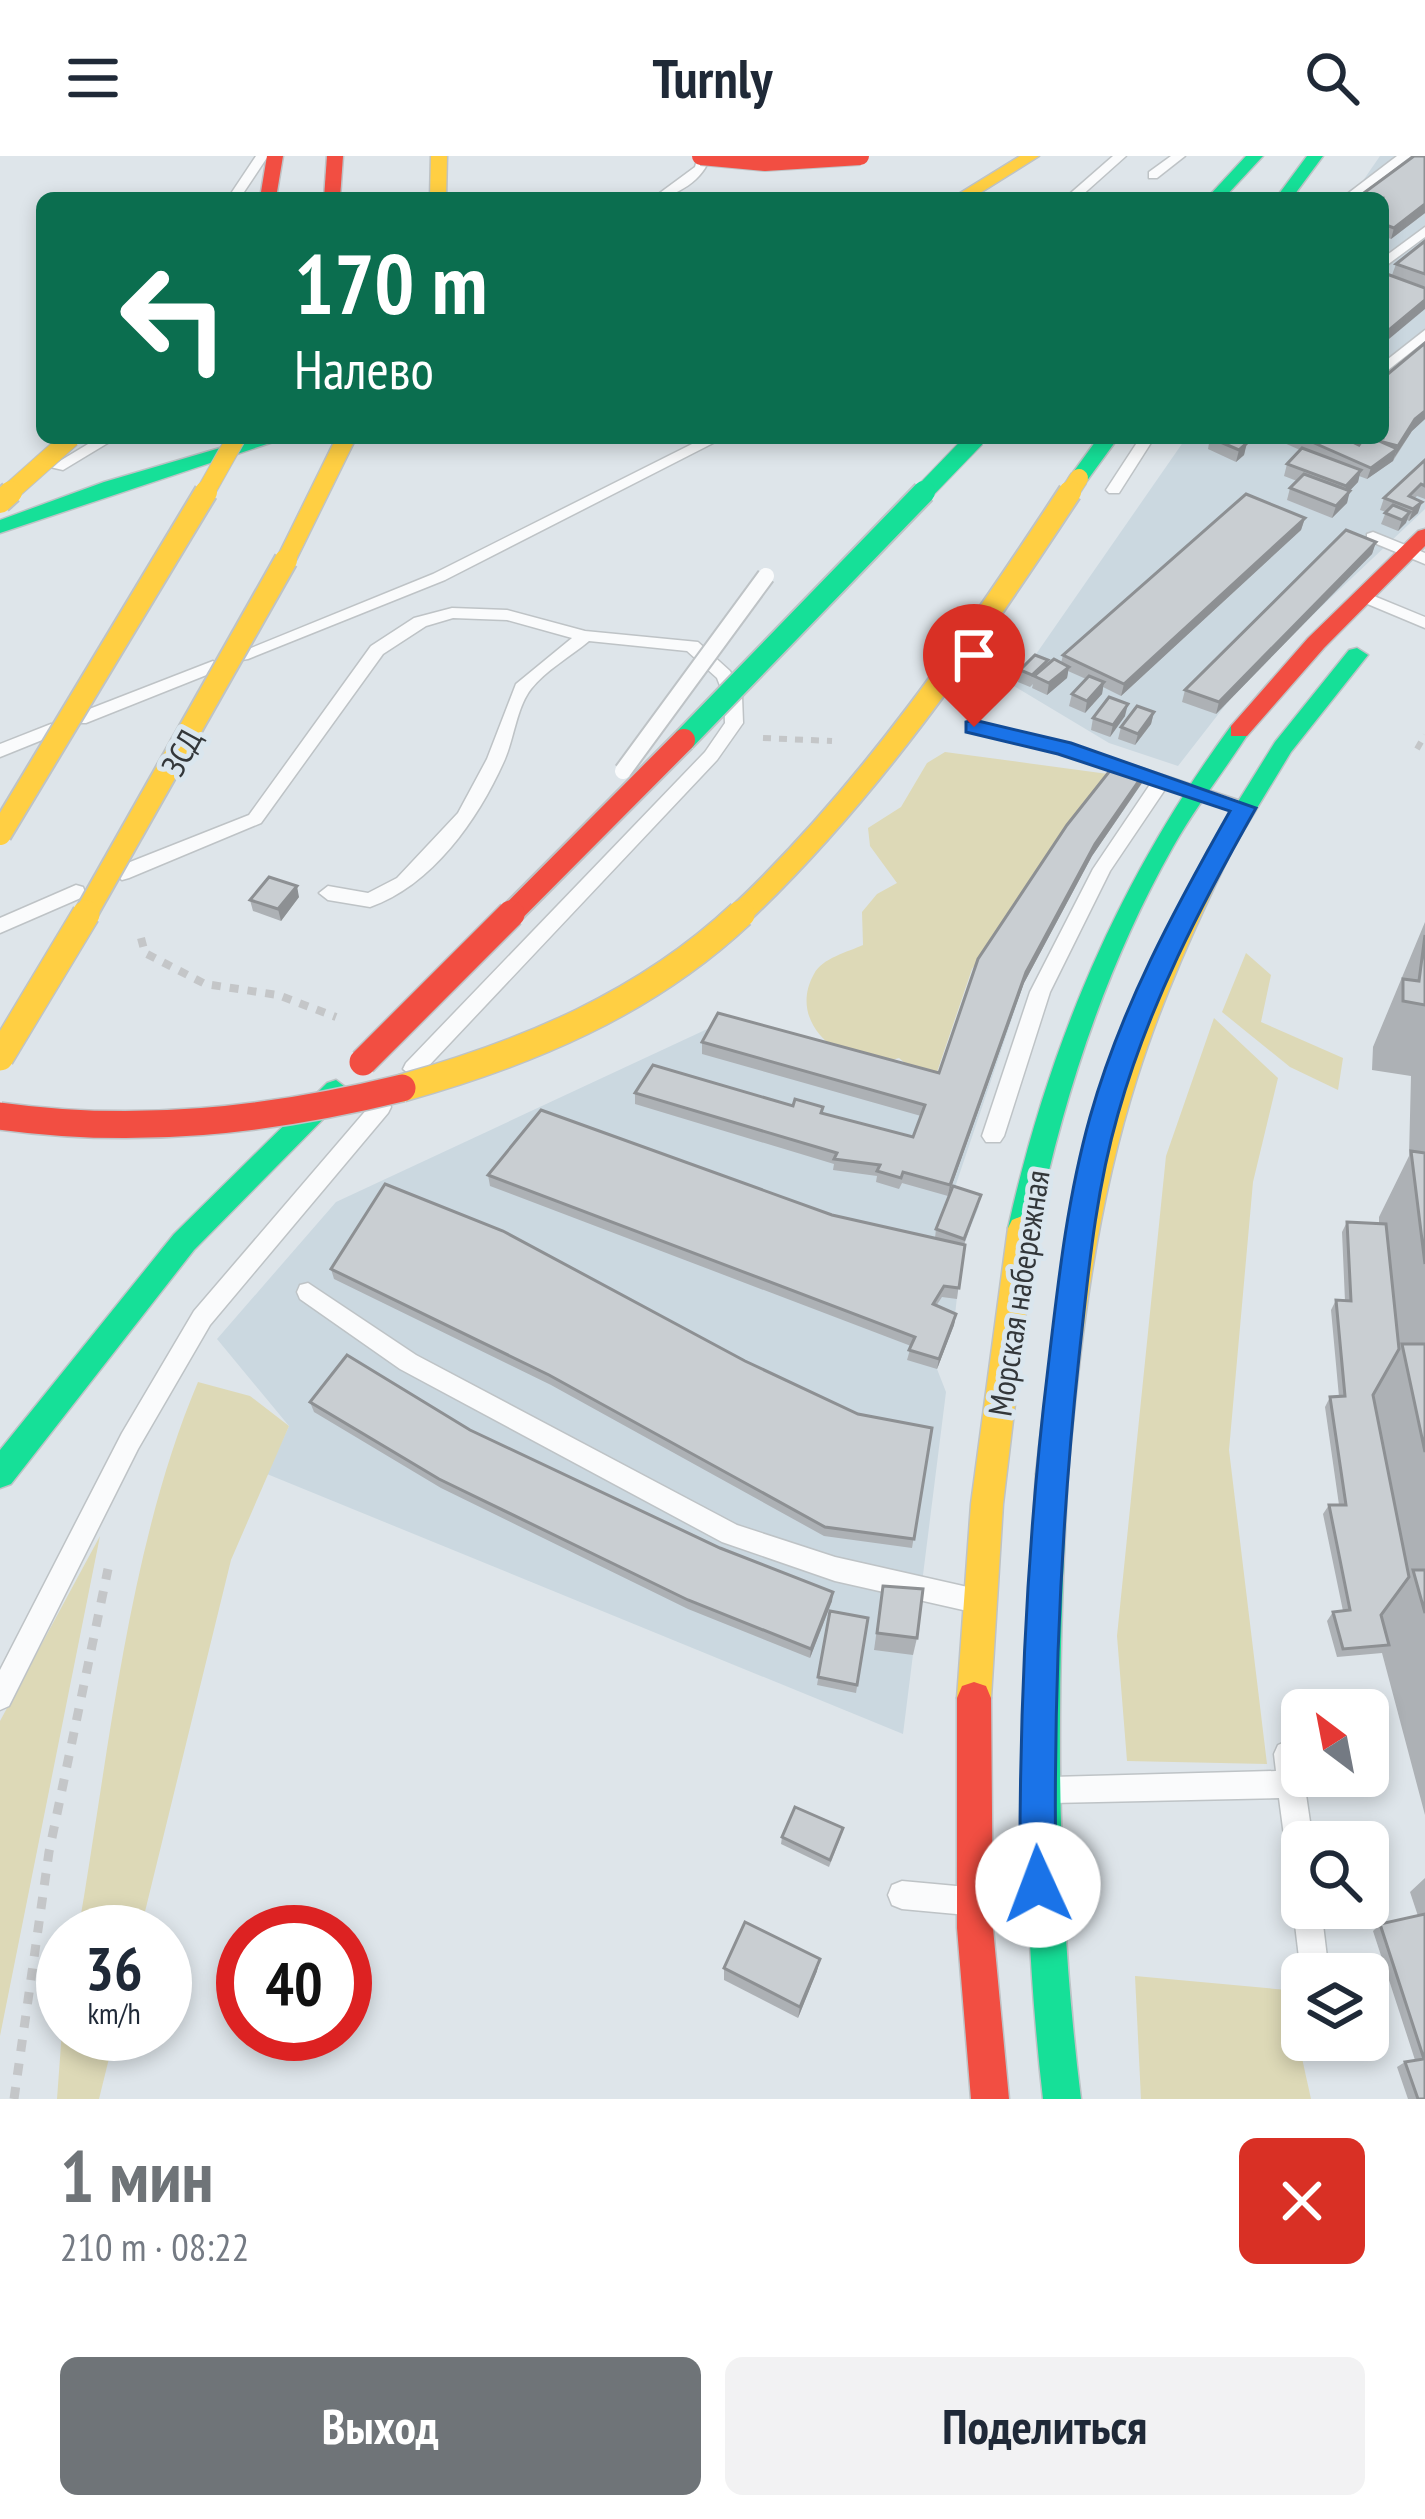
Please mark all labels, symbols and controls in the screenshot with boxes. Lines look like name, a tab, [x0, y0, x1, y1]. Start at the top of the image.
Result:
text: Turnly	[653, 43, 772, 113]
icon: menu	[60, 45, 126, 111]
icon: search	[1299, 45, 1365, 111]
text: 170 m	[294, 228, 487, 337]
icon: left	[96, 240, 252, 396]
text: Налево	[294, 334, 434, 404]
pin	[923, 604, 1025, 727]
icon: arrive	[941, 622, 1007, 688]
street label: ЗСД	[151, 721, 211, 783]
street label: Морская набережная	[977, 1167, 1059, 1419]
north arrow	[1281, 1689, 1389, 1797]
map controls	[1281, 1689, 1389, 2061]
button: search	[1281, 1821, 1389, 1929]
position arrow	[975, 1822, 1101, 1948]
speed limit sign: 40	[216, 1905, 372, 2061]
text: 36	[85, 1929, 143, 2007]
button: layers	[1281, 1953, 1389, 2061]
text: km/h	[87, 1993, 141, 2032]
text: 1 мин	[60, 2129, 214, 2222]
button: close	[1239, 2138, 1365, 2264]
text: 210 m · 08:22	[60, 2221, 249, 2272]
button: Выход	[60, 2357, 701, 2495]
button: Поделиться	[725, 2357, 1365, 2495]

